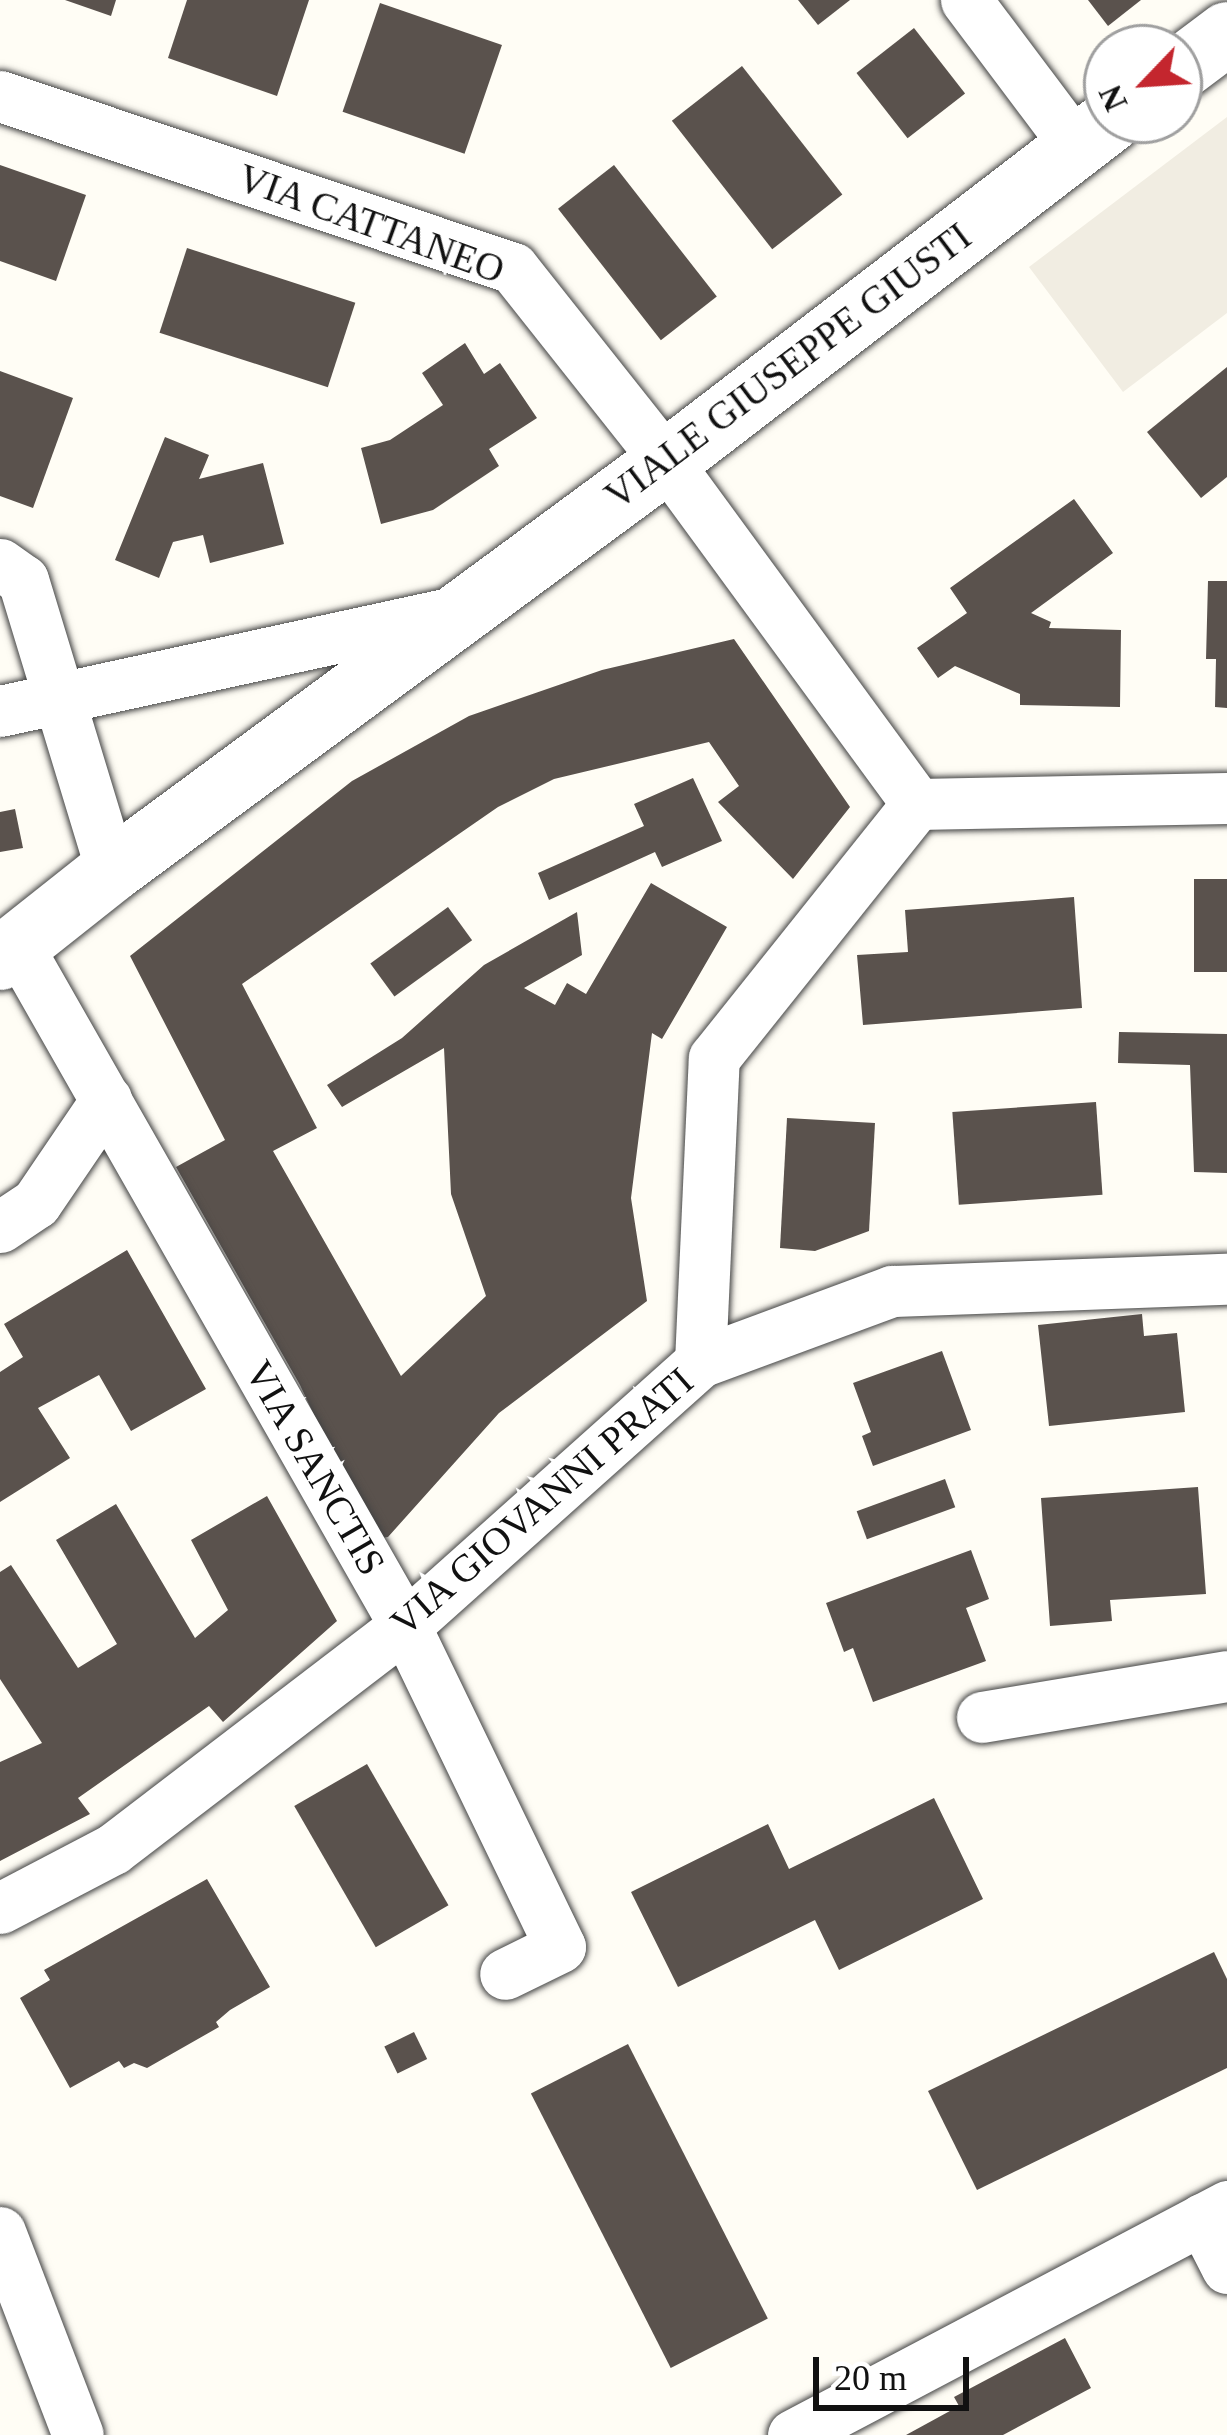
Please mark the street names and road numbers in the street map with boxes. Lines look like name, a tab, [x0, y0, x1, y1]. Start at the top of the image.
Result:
street label: VIA CATTANEO	[231, 154, 511, 294]
street label: VIALE GIUSEPPE GIUSTI	[596, 213, 980, 519]
street label: VIA SANCTIS	[234, 1352, 396, 1584]
street label: VIA GIOVANNI PRATI	[381, 1357, 703, 1647]

